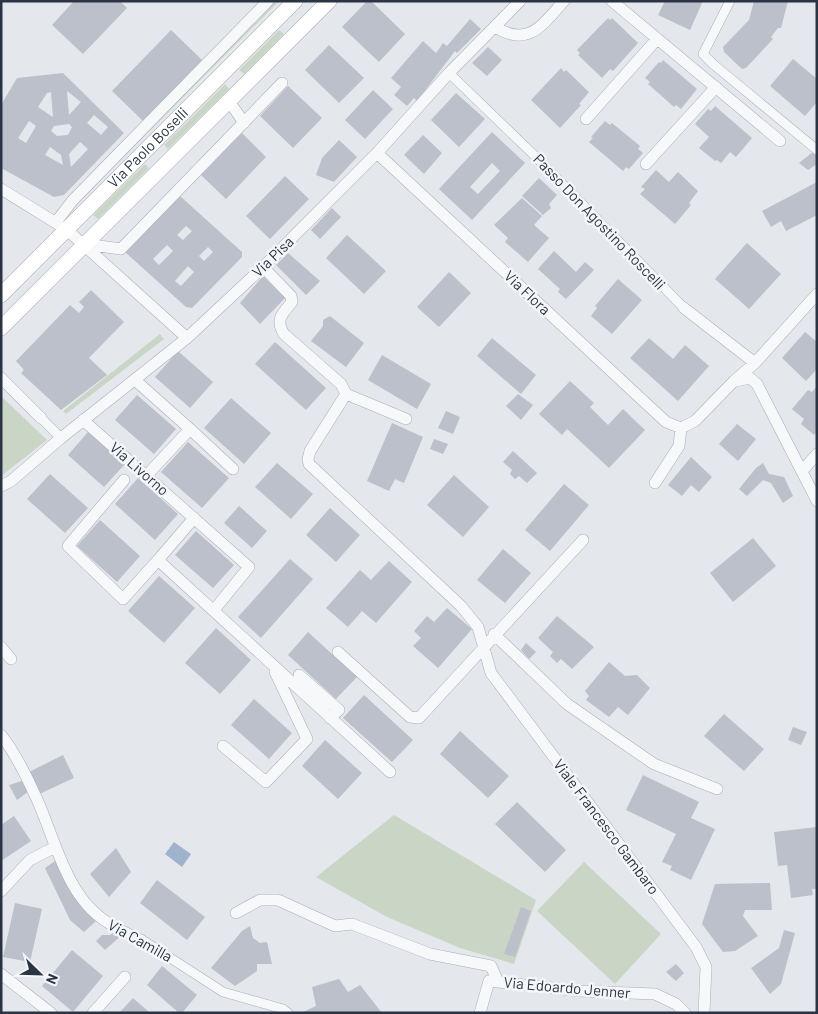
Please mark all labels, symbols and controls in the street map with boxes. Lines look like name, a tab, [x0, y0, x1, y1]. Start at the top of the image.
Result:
street label: Via Paolo Boselli	[103, 103, 191, 191]
street label: Passo Don Agostino Roscelli	[530, 150, 669, 293]
street label: Via Pisa	[248, 232, 297, 280]
street label: Via Flora	[501, 266, 555, 318]
street label: Via Livorno	[106, 438, 173, 499]
street label: Viale Francesco Gambaro	[550, 755, 663, 898]
street label: Via Camilla	[105, 915, 176, 965]
north arrow	[15, 949, 65, 999]
text: N	[43, 972, 62, 987]
street label: Via Edoardo Jenner	[503, 972, 632, 1002]

